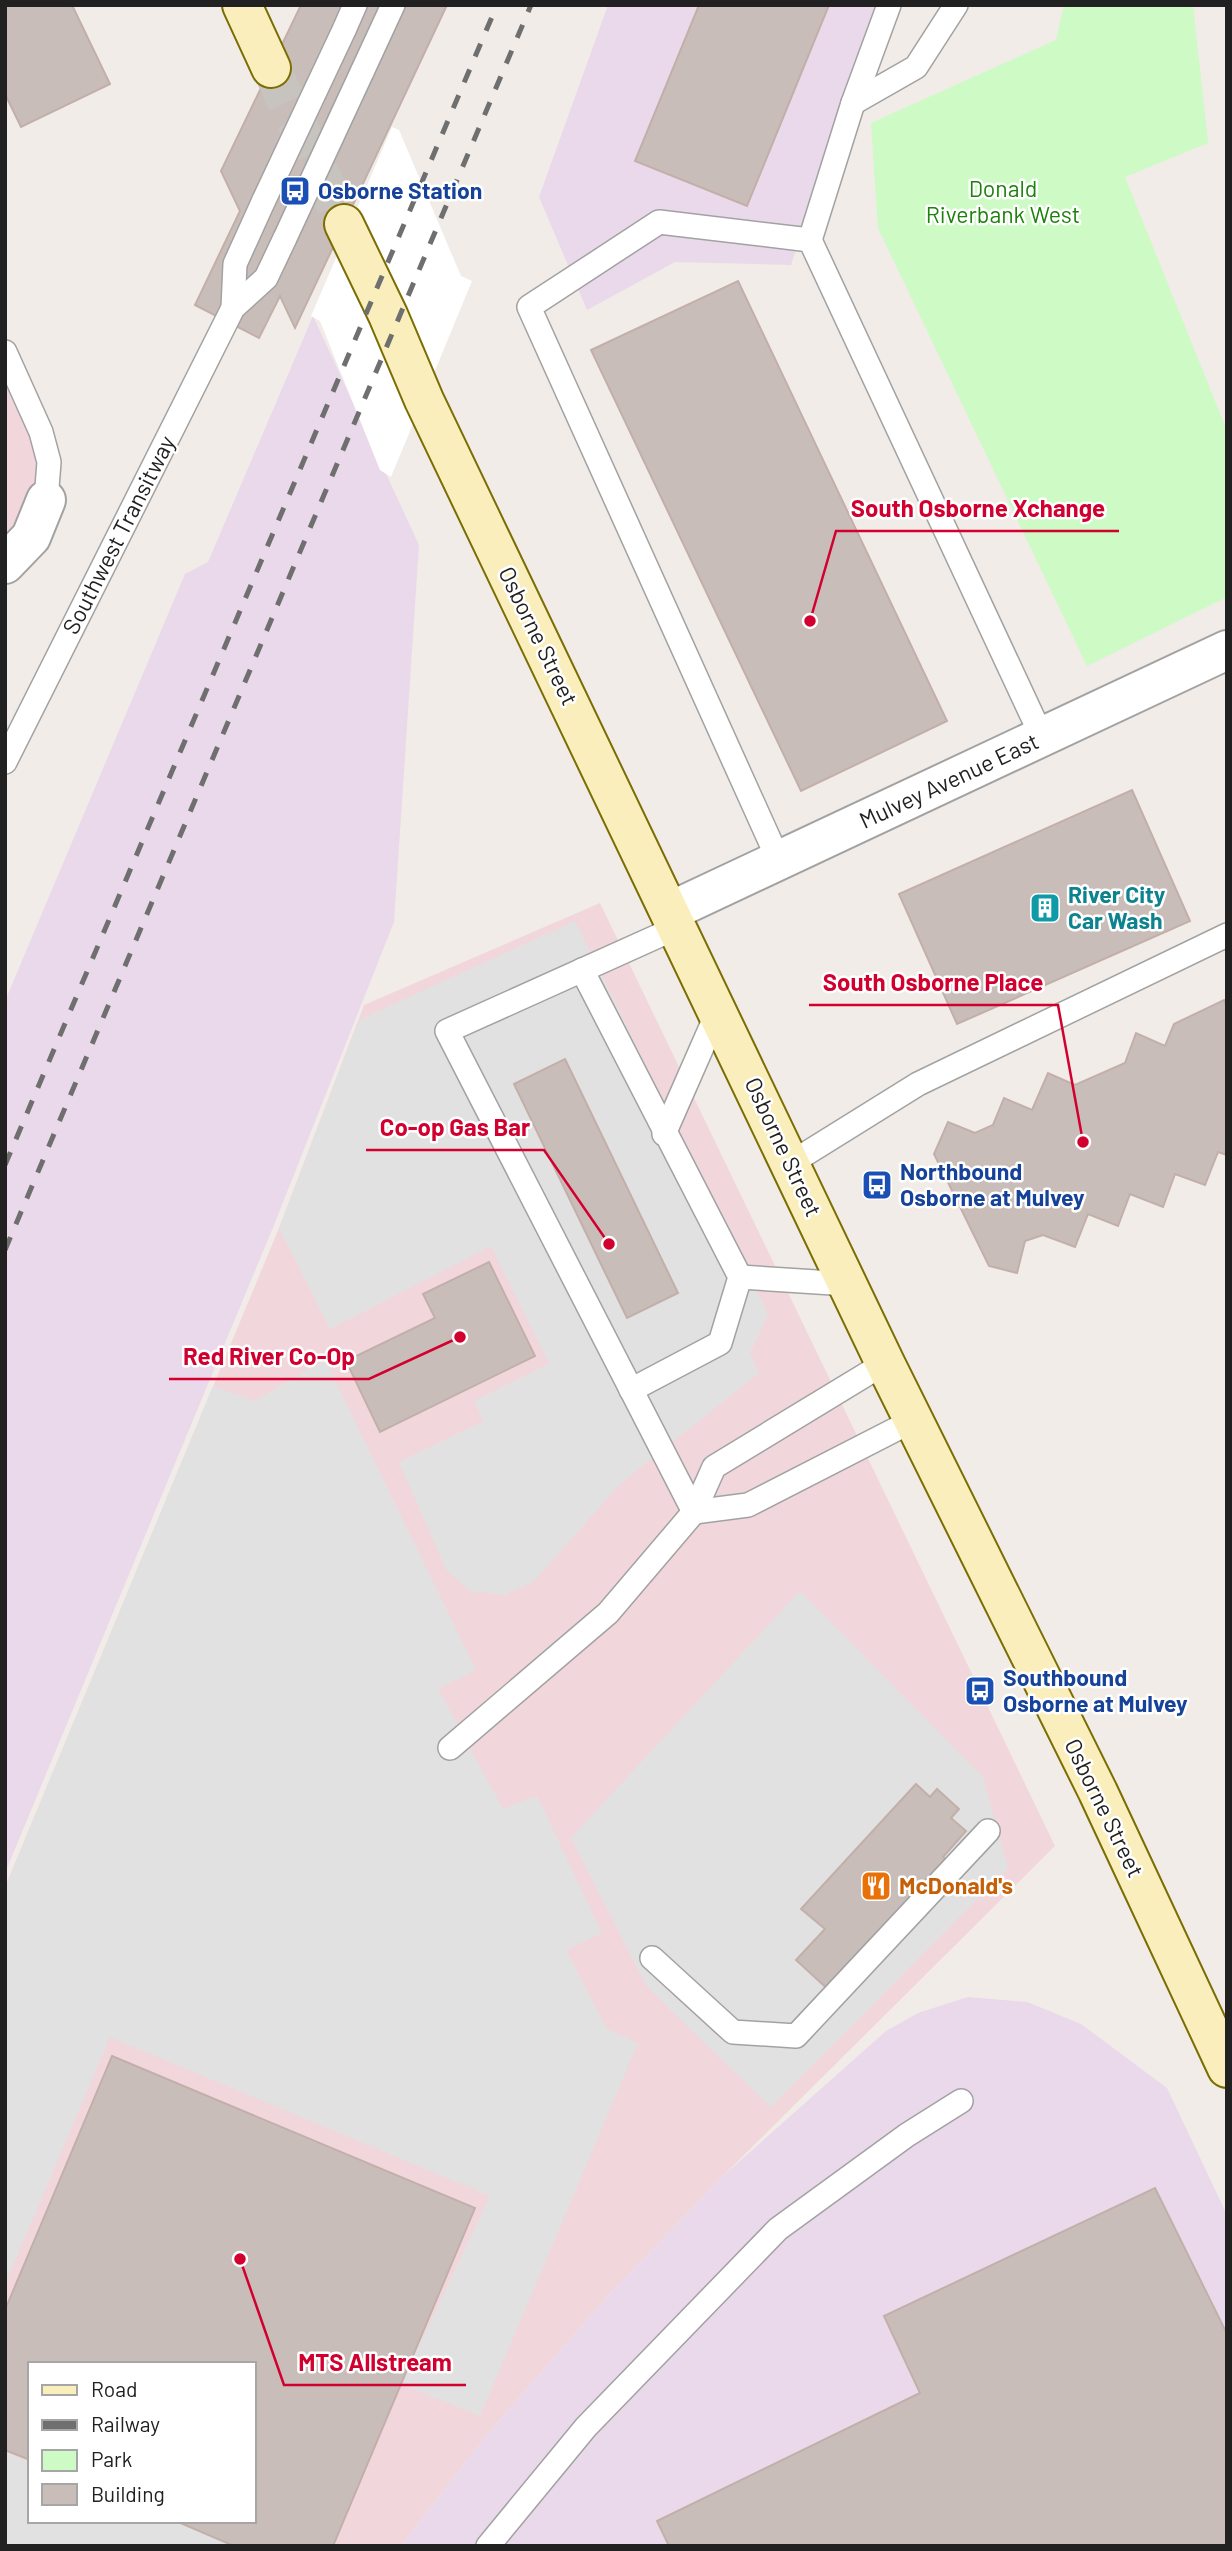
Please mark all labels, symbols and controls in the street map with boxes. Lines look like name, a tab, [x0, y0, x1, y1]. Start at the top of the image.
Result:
bus stop icon: Osborne Station	[278, 174, 312, 208]
park label: Donald Riverbank West	[926, 174, 1080, 228]
place label: Osborne Station	[318, 176, 482, 204]
street label: Southwest Transitway	[56, 430, 181, 639]
callout: South Osborne Xchange	[836, 486, 1119, 531]
text: South Osborne Xchange	[851, 493, 1105, 522]
street label: Osborne Street	[493, 562, 584, 709]
street label: Mulvey Avenue East	[855, 726, 1043, 834]
place label: River City Car Wash	[1068, 880, 1166, 934]
building icon: River City Car Wash	[1028, 891, 1062, 925]
callout: South Osborne Place	[809, 960, 1058, 1005]
text: South Osborne Place	[823, 967, 1043, 996]
street label: Osborne Street	[739, 1072, 828, 1221]
callout: Co-op Gas Bar	[366, 1105, 544, 1150]
text: Co-op Gas Bar	[380, 1112, 530, 1141]
place label: Northbound Osborne at Mulvey	[900, 1157, 1085, 1211]
bus stop icon: Northbound Osborne at Mulvey	[860, 1168, 894, 1202]
callout: Red River Co-Op	[169, 1334, 369, 1379]
text: Red River Co-Op	[183, 1341, 355, 1370]
place label: Southbound Osborne at Mulvey	[1003, 1663, 1188, 1717]
bus stop icon: Southbound Osborne at Mulvey	[963, 1674, 997, 1708]
street label: Osborne Street	[1059, 1734, 1150, 1881]
restaurant icon: McDonald's	[859, 1869, 893, 1903]
place label: McDonald's	[899, 1871, 1013, 1899]
callout: MTS Allstream	[284, 2340, 466, 2385]
text: MTS Allstream	[298, 2347, 452, 2376]
legend	[28, 2362, 256, 2523]
text: Road	[91, 2376, 137, 2401]
text: Railway	[91, 2411, 160, 2436]
text: Park	[91, 2446, 132, 2471]
text: Building	[91, 2481, 165, 2506]

